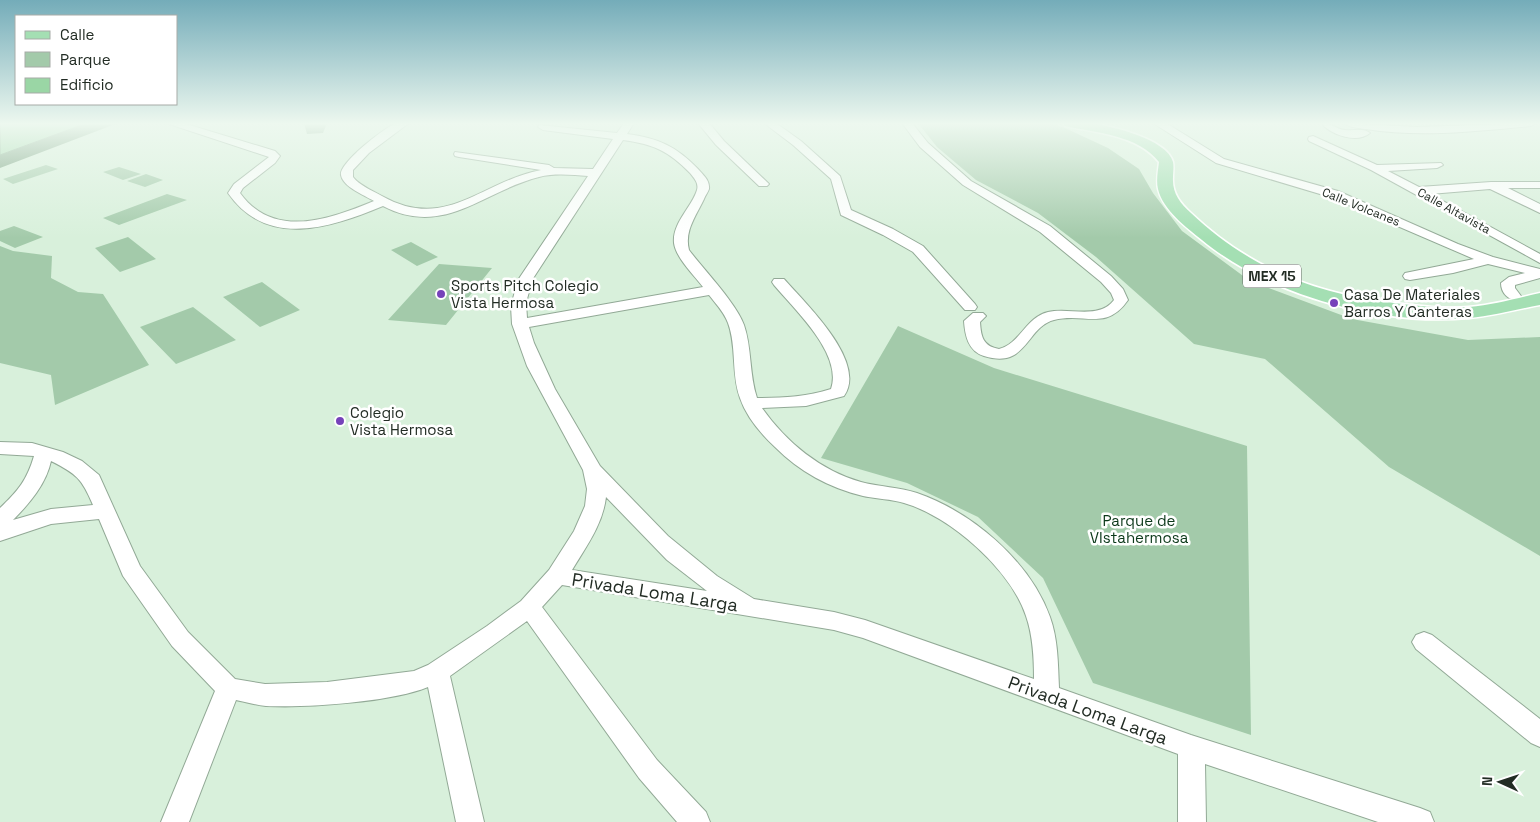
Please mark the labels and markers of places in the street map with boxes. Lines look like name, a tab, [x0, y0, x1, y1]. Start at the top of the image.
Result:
place label: Sports Pitch Colegio Vista Hermosa	[451, 276, 599, 312]
place label: Casa De Materiales Barros Y Canteras	[1344, 285, 1480, 321]
marker: Sports Pitch Colegio Vista Hermosa	[435, 288, 447, 300]
marker: Casa De Materiales Barros Y Canteras	[1328, 297, 1340, 309]
place label: Colegio Vista Hermosa	[350, 403, 453, 439]
marker: Colegio Vista Hermosa	[334, 415, 346, 427]

